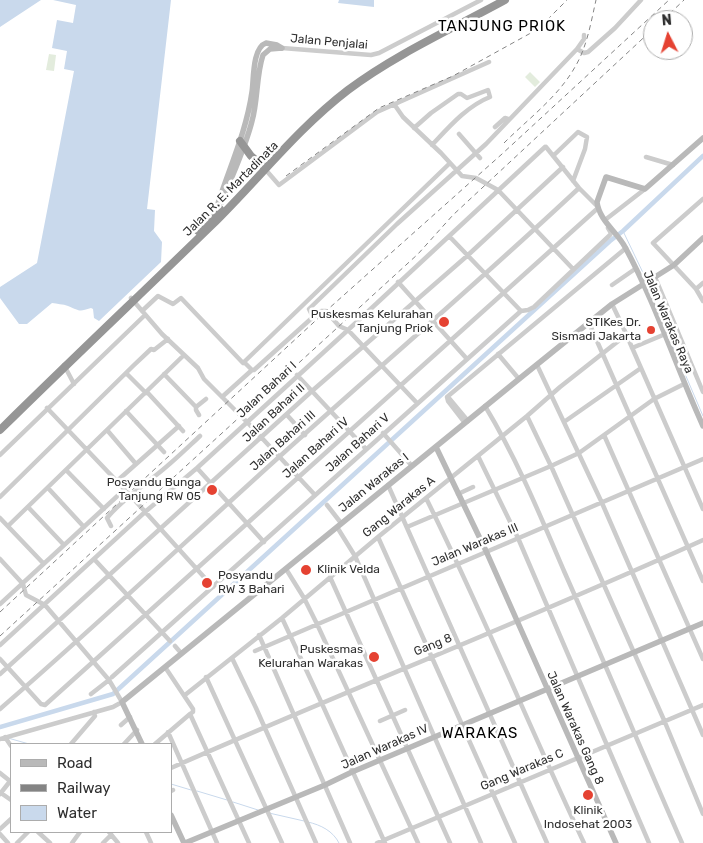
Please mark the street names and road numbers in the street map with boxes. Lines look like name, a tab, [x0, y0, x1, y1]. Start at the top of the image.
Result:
street label: Jalan Penjalai	[290, 31, 368, 53]
street label: Jalan R. E. Martadinata	[181, 139, 281, 239]
street label: Jalan Warakas Raya	[640, 269, 696, 375]
street label: Jalan Bahari I	[234, 359, 300, 421]
street label: Jalan Bahari II	[240, 381, 308, 445]
street label: Jalan Bahari III	[247, 408, 319, 474]
street label: Jalan Bahari V	[323, 411, 393, 475]
street label: Jalan Bahari IV	[280, 415, 352, 481]
street label: Jalan Warakas I	[336, 450, 412, 516]
street label: Gang Warakas A	[360, 473, 438, 541]
street label: Jalan Warakas III	[430, 520, 520, 570]
street label: Gang 8	[412, 631, 454, 659]
street label: Jalan Warakas Gang 8	[543, 669, 607, 787]
street label: Jalan Warakas IV	[339, 721, 431, 773]
street label: Gang Warakas C	[478, 746, 566, 794]

